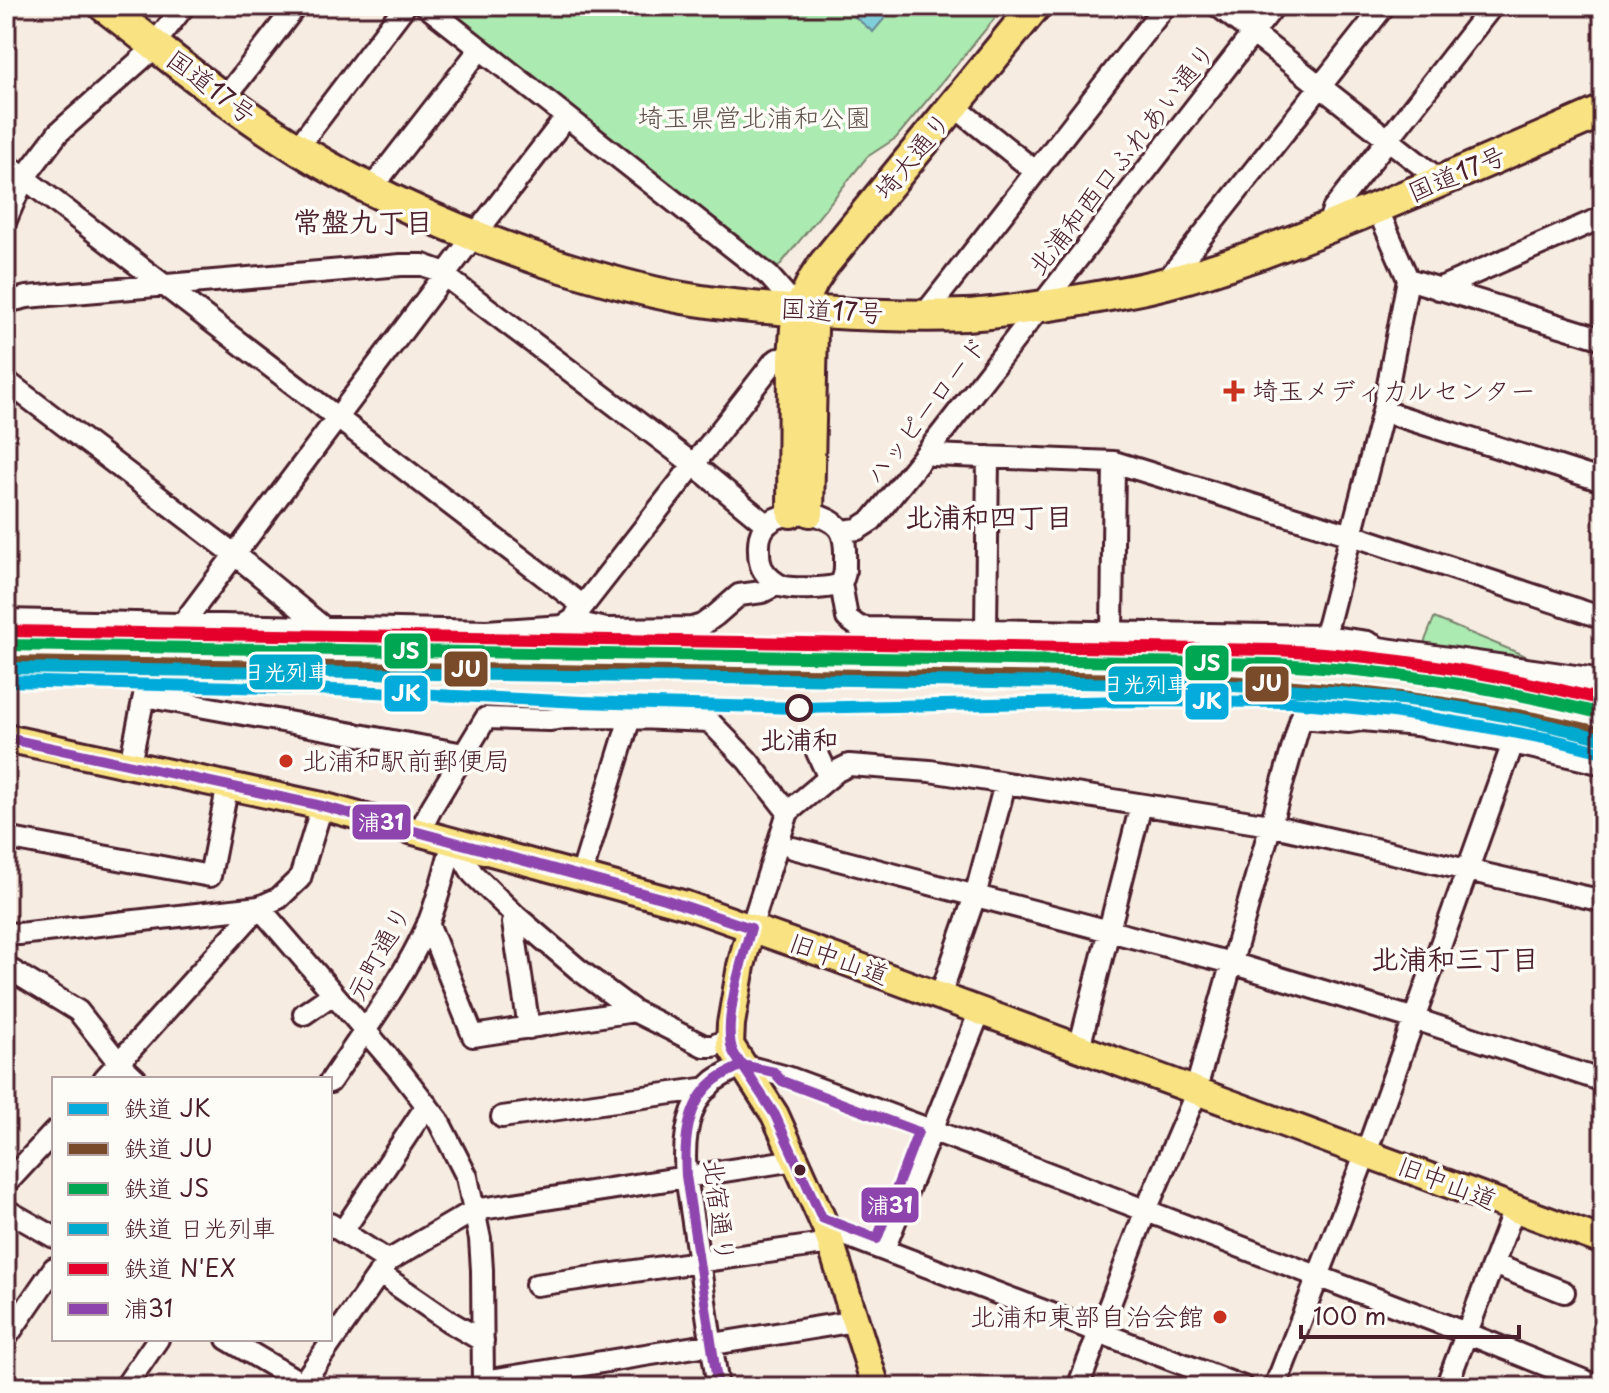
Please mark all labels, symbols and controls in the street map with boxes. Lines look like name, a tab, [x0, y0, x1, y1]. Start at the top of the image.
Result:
street label: 北浦和西口ふれあい通り	[1017, 33, 1224, 283]
street label: 国道17号	[159, 39, 265, 133]
park label: 埼玉県営北浦和公園	[637, 97, 871, 136]
street label: 埼大通り	[864, 102, 960, 208]
street label: 国道17号	[1401, 134, 1512, 211]
district label: 常盤九丁目	[293, 199, 433, 242]
street label: 国道17号	[779, 287, 885, 332]
street label: ハッピーロード	[854, 326, 995, 492]
place label: 埼玉メディカルセンター	[1252, 370, 1536, 409]
marker: 埼玉メディカルセンター	[1223, 380, 1245, 402]
district label: 北浦和四丁目	[905, 494, 1073, 537]
line badge: JS	[383, 632, 429, 670]
text: JS	[392, 633, 420, 666]
line badge: JS	[1184, 644, 1230, 682]
text: JS	[1193, 645, 1221, 678]
line badge: JU	[443, 650, 489, 688]
text: JU	[451, 651, 481, 684]
line badge: 日光列車	[248, 653, 324, 691]
text: 日光列車	[242, 654, 330, 687]
line badge: 日光列車	[1107, 665, 1183, 703]
line badge: JU	[1244, 665, 1290, 703]
text: JU	[1252, 665, 1282, 698]
text: 日光列車	[1101, 666, 1189, 699]
line badge: JK	[383, 674, 429, 713]
text: JK	[391, 675, 421, 708]
line badge: JK	[1184, 682, 1230, 721]
text: JK	[1192, 683, 1222, 716]
marker: 北浦和	[786, 695, 812, 721]
place label: 北浦和	[760, 719, 838, 758]
place label: 北浦和駅前郵便局	[302, 740, 510, 779]
marker: 北浦和駅前郵便局	[277, 752, 295, 770]
line badge: 浦31	[351, 803, 412, 841]
text: 浦31	[358, 804, 404, 837]
street label: 元町通り	[335, 897, 420, 1007]
street label: 旧中山道	[784, 921, 895, 994]
district label: 北浦和三丁目	[1371, 936, 1539, 979]
legend	[52, 1077, 332, 1341]
text: 鉄道 JK	[124, 1089, 211, 1125]
text: 鉄道 JU	[124, 1129, 213, 1165]
street label: 旧中山道	[1392, 1145, 1503, 1218]
street label: 北宿通り	[695, 1157, 746, 1265]
unlabelled marker	[792, 1162, 808, 1178]
text: 鉄道 JS	[124, 1169, 209, 1205]
line badge: 浦31	[860, 1186, 920, 1224]
text: 浦31	[867, 1187, 913, 1220]
text: 鉄道 日光列車	[124, 1209, 276, 1245]
text: 鉄道 N'EX	[124, 1249, 236, 1285]
text: 浦31	[124, 1289, 173, 1325]
scale bar	[1301, 1289, 1519, 1339]
place label: 北浦和東部自治会館	[970, 1296, 1204, 1335]
text: 100 m	[1313, 1297, 1386, 1333]
marker: 北浦和東部自治会館	[1211, 1308, 1229, 1326]

